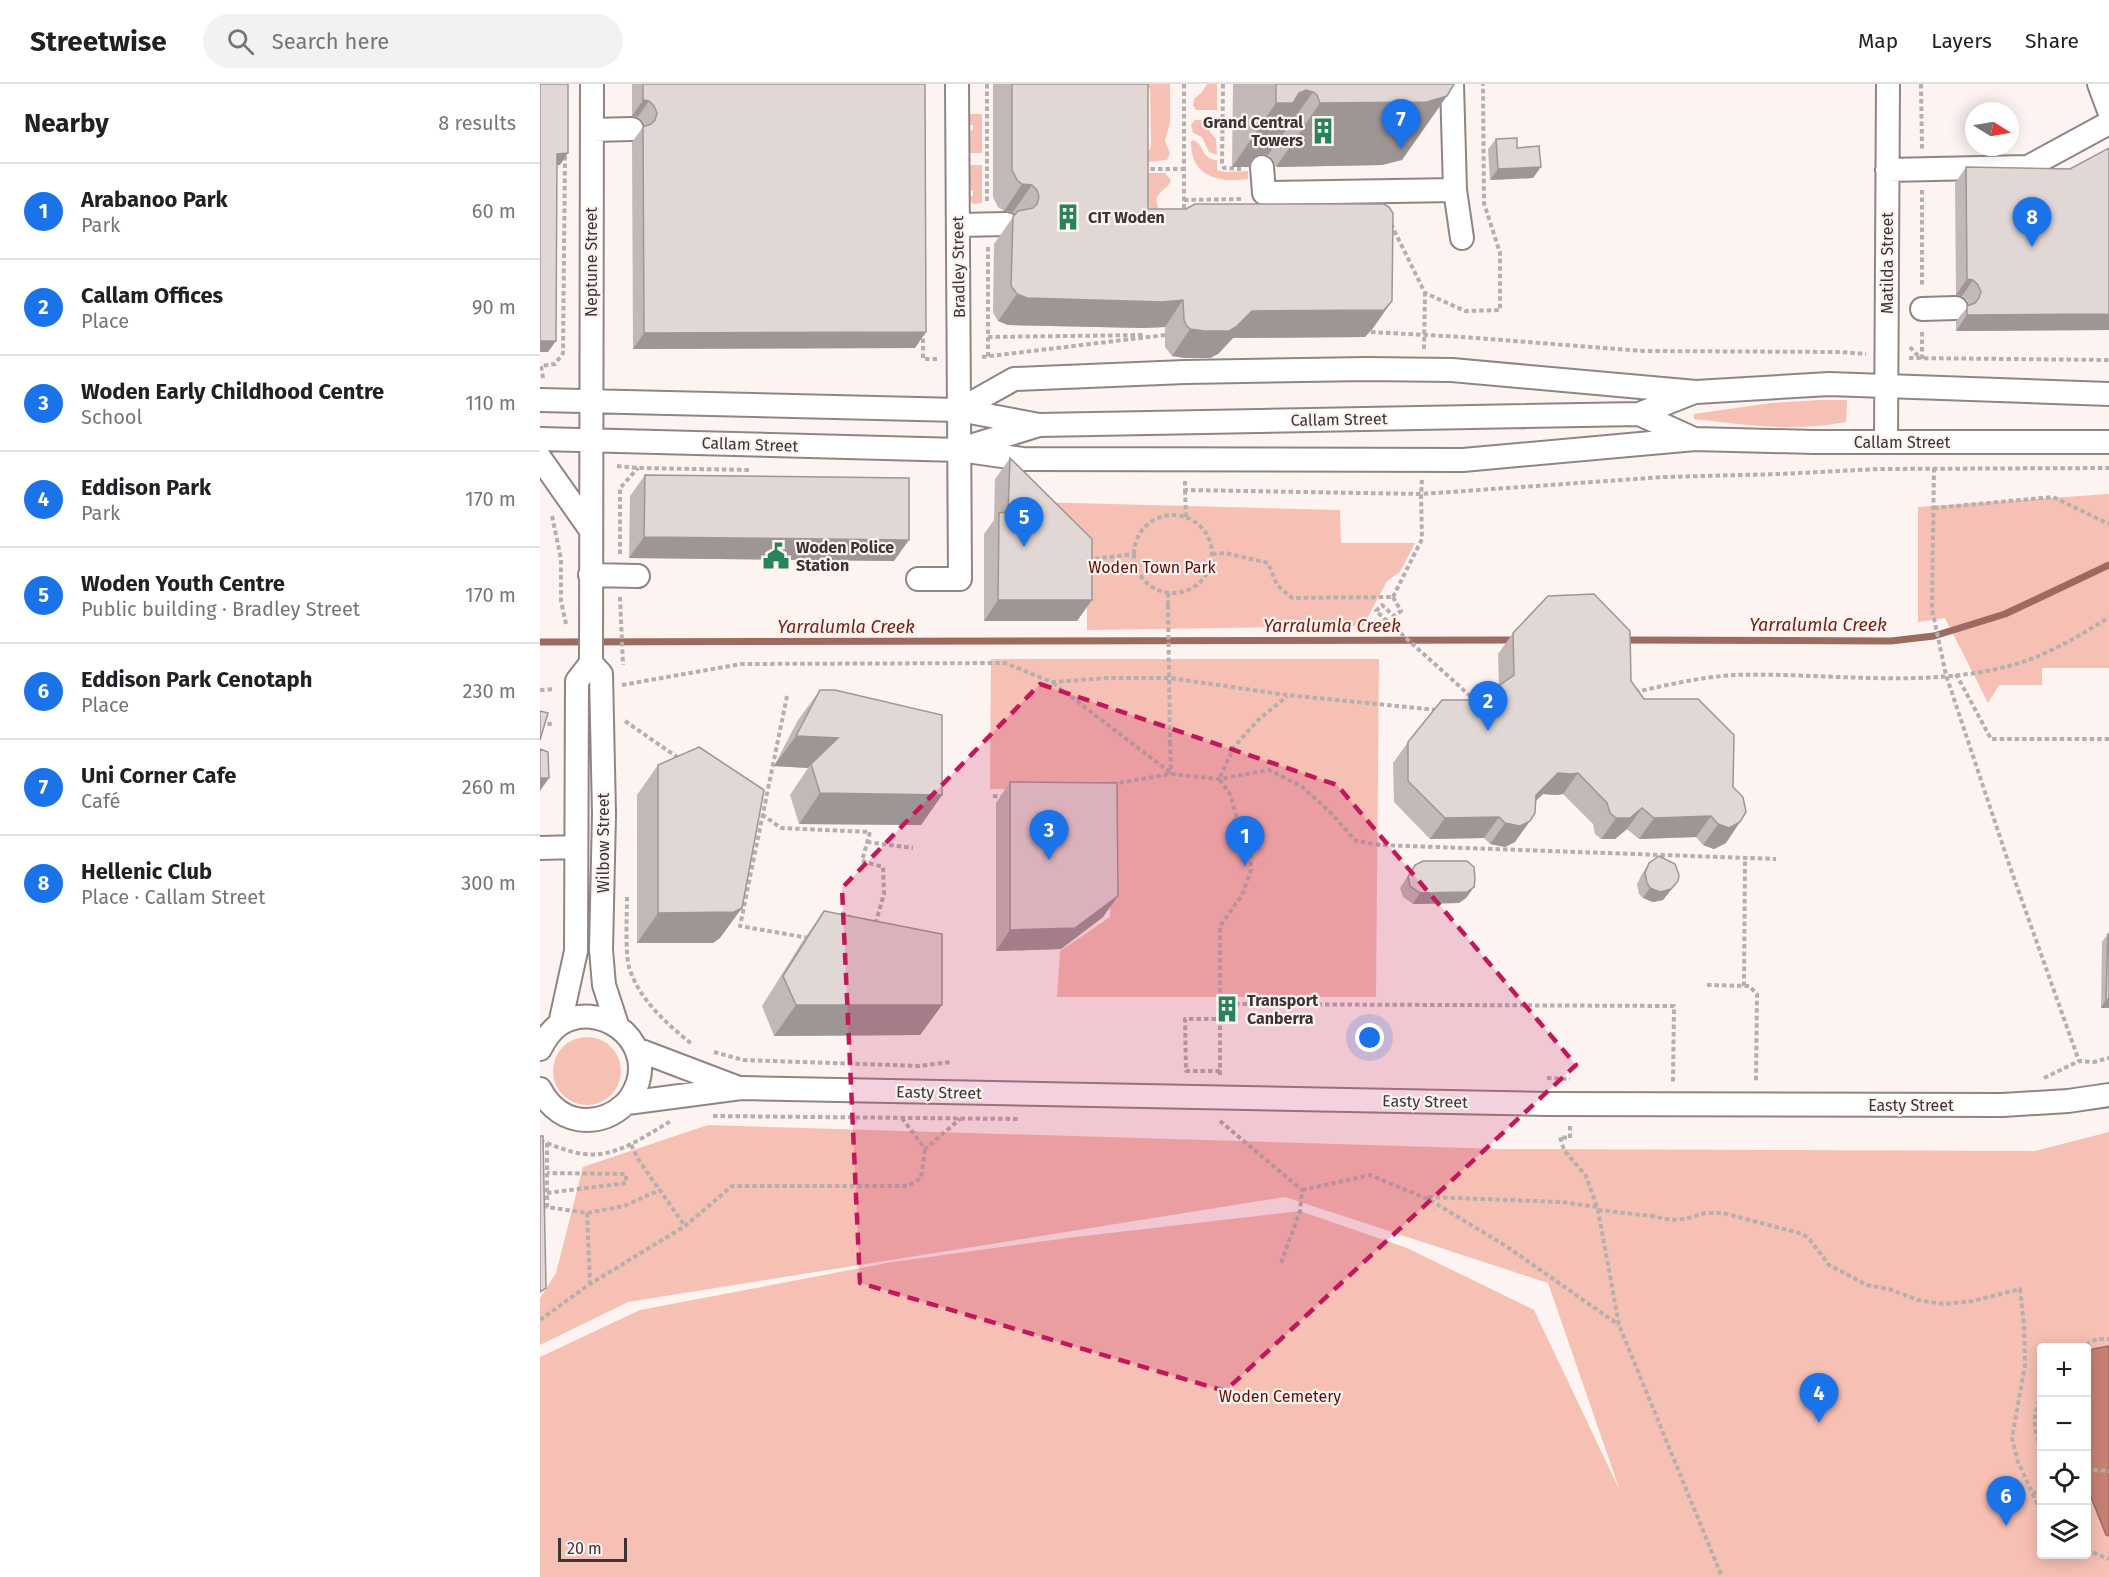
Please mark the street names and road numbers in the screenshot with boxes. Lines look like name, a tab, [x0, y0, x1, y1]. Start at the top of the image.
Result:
street label: Neptune Street	[582, 207, 601, 317]
street label: Matilda Street	[1878, 212, 1897, 314]
street label: Bradley Street	[948, 215, 969, 318]
street label: Callam Street	[1290, 409, 1388, 430]
street label: Callam Street	[701, 433, 799, 456]
street label: Callam Street	[1854, 433, 1951, 452]
street label: Wilbow Street	[594, 793, 613, 893]
street label: Easty Street	[896, 1082, 982, 1103]
street label: Easty Street	[1382, 1091, 1468, 1112]
street label: Easty Street	[1868, 1096, 1954, 1115]

